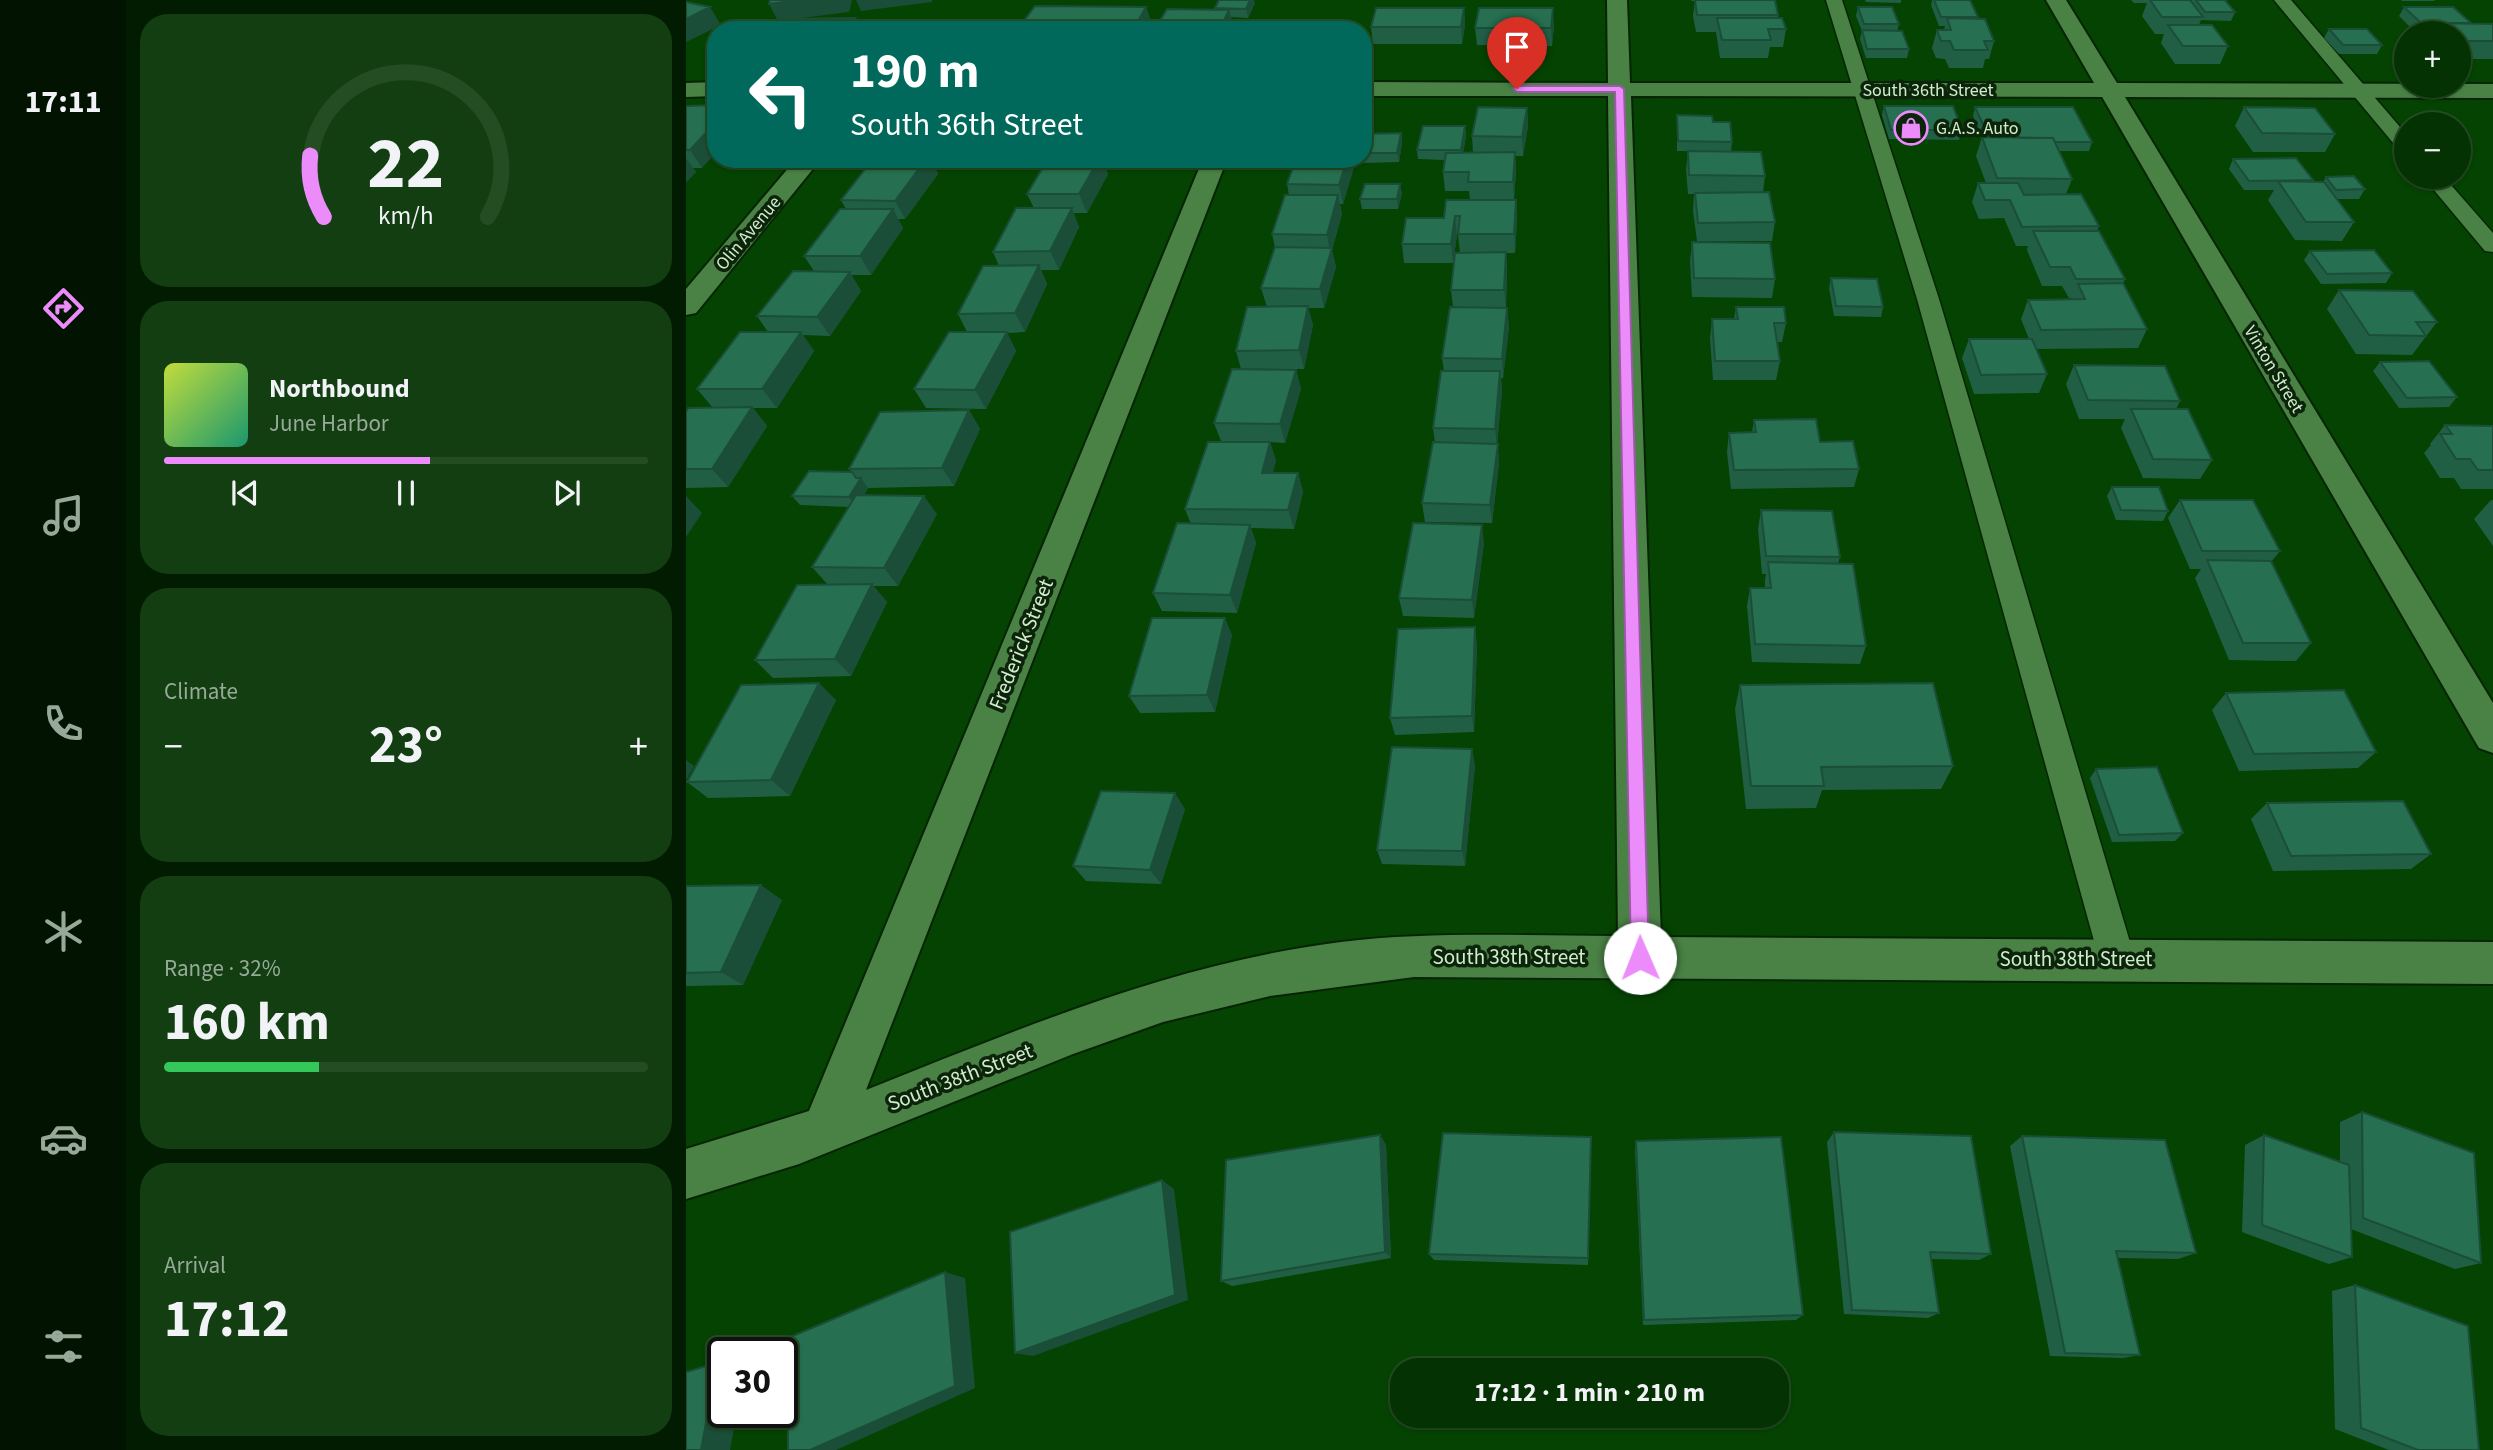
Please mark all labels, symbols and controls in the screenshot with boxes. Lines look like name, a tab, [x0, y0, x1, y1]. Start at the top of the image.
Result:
pin	[1487, 17, 1547, 89]
map controls	[2394, 21, 2471, 189]
button: +	[2394, 21, 2471, 98]
icon: arrive	[1498, 28, 1536, 66]
text: 190 m	[850, 37, 979, 107]
icon: left	[735, 49, 826, 140]
street label: South 36th Street	[1862, 78, 1994, 103]
text: 17:11	[24, 79, 102, 125]
text: South 36th Street	[850, 102, 1083, 148]
shop icon: G.A.S. Auto	[1892, 109, 1930, 147]
text: 22	[368, 112, 444, 216]
button: −	[2394, 112, 2471, 189]
place label: G.A.S. Auto	[1936, 116, 2019, 141]
street label: Olin Avenue	[710, 191, 787, 276]
text: km/h	[378, 197, 434, 233]
icon: directions	[39, 284, 88, 333]
street label: Vinton Street	[2238, 321, 2309, 418]
text: Northbound	[269, 370, 410, 407]
text: June Harbor	[269, 407, 389, 440]
icon: previous	[226, 474, 264, 512]
icon: pause	[387, 474, 425, 512]
icon: next	[548, 474, 586, 512]
icon: music	[39, 491, 88, 540]
street label: Frederick Street	[981, 574, 1061, 714]
text: Climate	[164, 675, 238, 708]
icon: phone	[39, 699, 88, 748]
text: 23°	[369, 709, 443, 783]
text: −	[164, 720, 183, 774]
text: +	[629, 720, 648, 774]
icon: climate	[39, 907, 88, 956]
position arrow	[1603, 921, 1677, 995]
street label: South 38th Street	[1433, 942, 1585, 972]
street label: South 38th Street	[2000, 944, 2152, 974]
text: Range · 32%	[164, 952, 281, 985]
text: 160 km	[164, 986, 330, 1060]
street label: South 38th Street	[883, 1036, 1037, 1118]
icon: car	[39, 1114, 88, 1163]
text: Arrival	[164, 1249, 226, 1282]
text: 17:12	[164, 1283, 289, 1357]
icon: filters	[39, 1322, 88, 1371]
speed limit sign: 30	[707, 1337, 798, 1428]
text: 17:12 · 1 min · 210 m	[1474, 1374, 1705, 1411]

